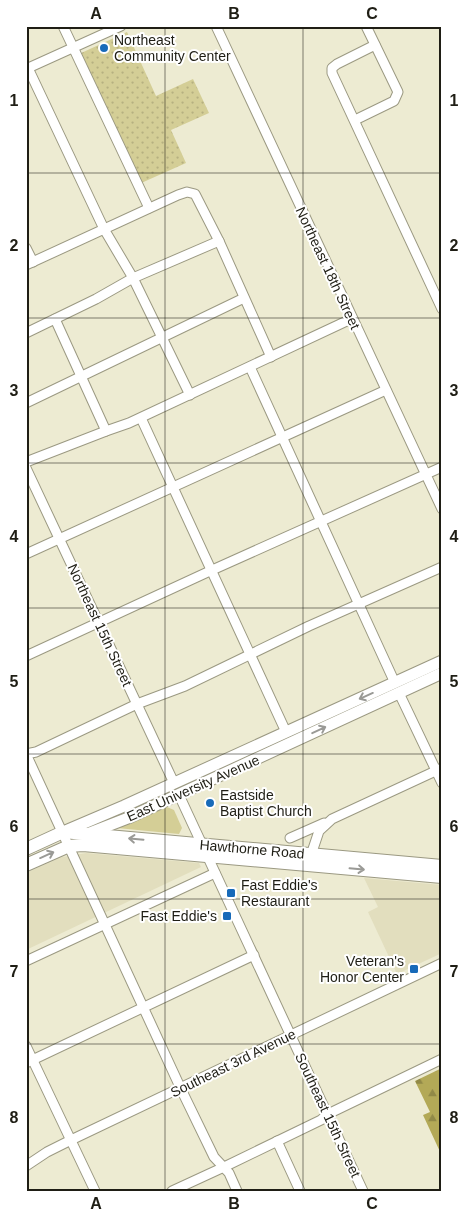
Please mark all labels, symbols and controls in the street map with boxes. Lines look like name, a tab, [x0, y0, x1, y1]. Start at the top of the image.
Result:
text: A	[90, 5, 102, 22]
text: B	[228, 5, 240, 22]
text: C	[366, 5, 378, 22]
place label: Northeast Community Center	[114, 32, 231, 64]
marker: Northeast Community Center	[98, 42, 110, 54]
text: 1	[10, 92, 19, 109]
text: 1	[450, 92, 459, 109]
street label: Northeast 18th Street	[293, 204, 363, 332]
text: 2	[10, 237, 19, 254]
text: 2	[450, 237, 459, 254]
text: 3	[10, 382, 19, 399]
text: 3	[450, 382, 459, 399]
text: 4	[10, 528, 19, 545]
text: 4	[450, 528, 459, 545]
street label: Northeast 15th Street	[65, 561, 135, 689]
text: 5	[10, 673, 19, 690]
text: 5	[450, 673, 459, 690]
one-way arrow	[359, 692, 374, 701]
one-way arrow	[311, 725, 326, 735]
street label: East University Avenue	[124, 751, 262, 825]
place label: Eastside Baptist Church	[220, 787, 312, 819]
marker: Eastside Baptist Church	[204, 797, 216, 809]
text: 6	[10, 818, 19, 835]
text: 6	[450, 818, 459, 835]
one-way arrow	[129, 834, 145, 843]
street label: Hawthorne Road	[199, 836, 305, 862]
one-way arrow	[39, 850, 54, 859]
one-way arrow	[349, 864, 365, 874]
place label: Fast Eddie's Restaurant	[241, 877, 318, 909]
marker: Fast Eddie's Restaurant	[225, 887, 237, 899]
place label: Fast Eddie's	[140, 908, 217, 924]
marker: Fast Eddie's	[221, 910, 233, 922]
place label: Veteran's Honor Center	[320, 953, 404, 985]
text: 7	[10, 963, 19, 980]
marker: Veteran's Honor Center	[408, 963, 420, 975]
text: 7	[450, 963, 459, 980]
street label: Southeast 3rd Avenue	[168, 1026, 298, 1100]
street label: Southeast 15th Street	[292, 1050, 364, 1180]
text: 8	[10, 1109, 19, 1126]
text: 8	[450, 1109, 459, 1126]
text: A	[90, 1195, 102, 1212]
text: B	[228, 1195, 240, 1212]
text: C	[366, 1195, 378, 1212]

